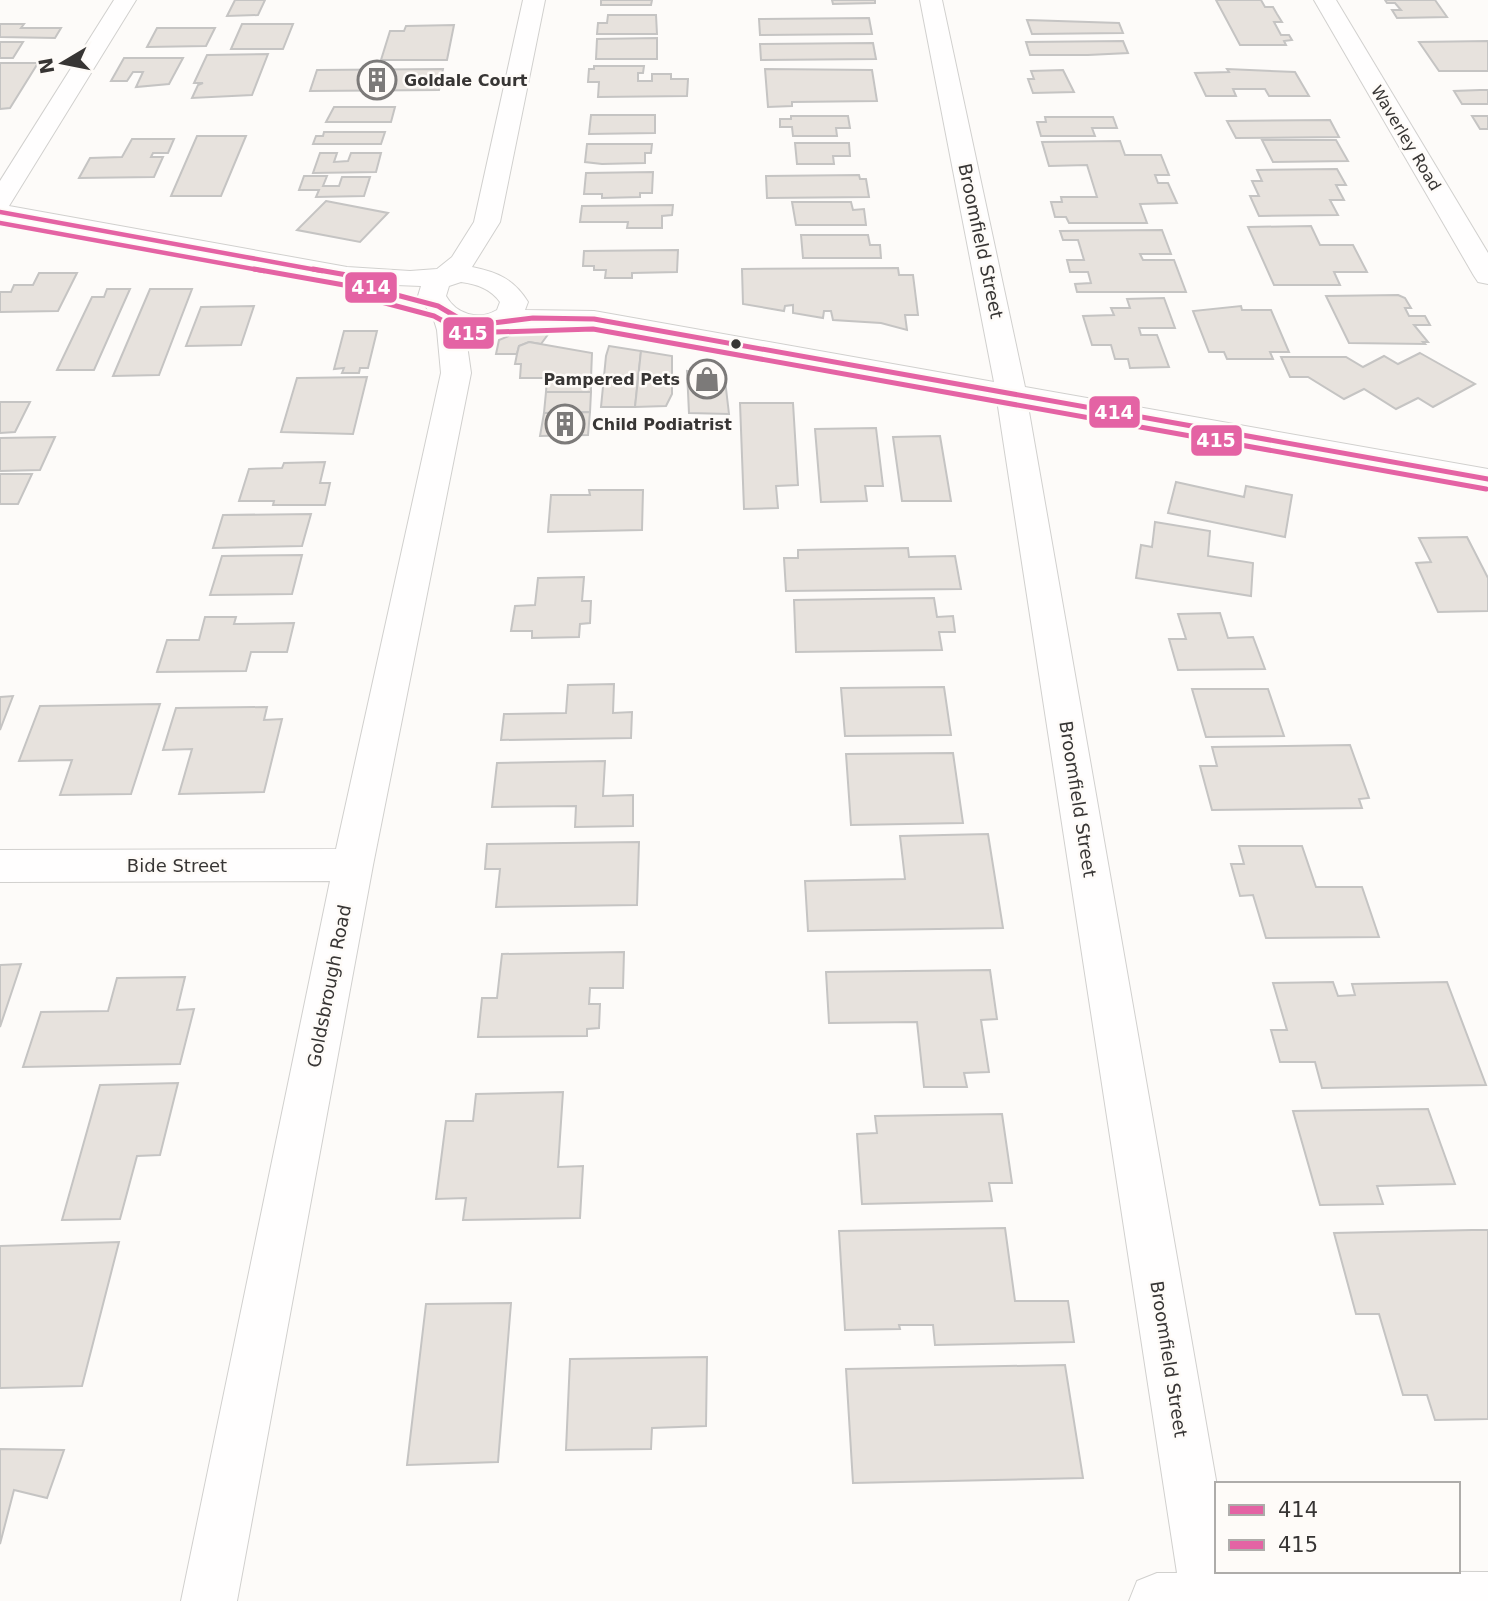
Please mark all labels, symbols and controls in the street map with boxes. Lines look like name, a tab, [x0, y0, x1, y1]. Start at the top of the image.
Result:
north arrow	[28, 28, 98, 98]
text: N	[34, 56, 58, 76]
building icon: Goldale Court	[356, 59, 398, 101]
place label: Goldale Court	[404, 71, 528, 90]
street label: Waverley Road	[1367, 82, 1445, 194]
street label: Broomfield Street	[954, 161, 1008, 321]
line badge: 414	[344, 271, 398, 304]
text: 414	[351, 276, 391, 298]
line badge: 415	[442, 316, 495, 350]
text: 415	[448, 322, 488, 344]
unlabelled marker	[729, 337, 743, 351]
shop icon: Pampered Pets	[686, 358, 728, 400]
place label: Pampered Pets	[543, 370, 680, 389]
line badge: 414	[1088, 395, 1141, 429]
text: 414	[1094, 401, 1134, 423]
building icon: Child Podiatrist	[544, 403, 586, 445]
place label: Child Podiatrist	[592, 415, 732, 434]
line badge: 415	[1190, 424, 1243, 457]
text: 415	[1196, 429, 1236, 451]
street label: Broomfield Street	[1055, 719, 1101, 879]
street label: Bide Street	[127, 855, 227, 876]
street label: Goldsbrough Road	[303, 903, 355, 1069]
street label: Broomfield Street	[1146, 1279, 1192, 1439]
legend	[1215, 1482, 1460, 1573]
text: 414	[1278, 1498, 1318, 1522]
text: 415	[1278, 1533, 1318, 1557]

